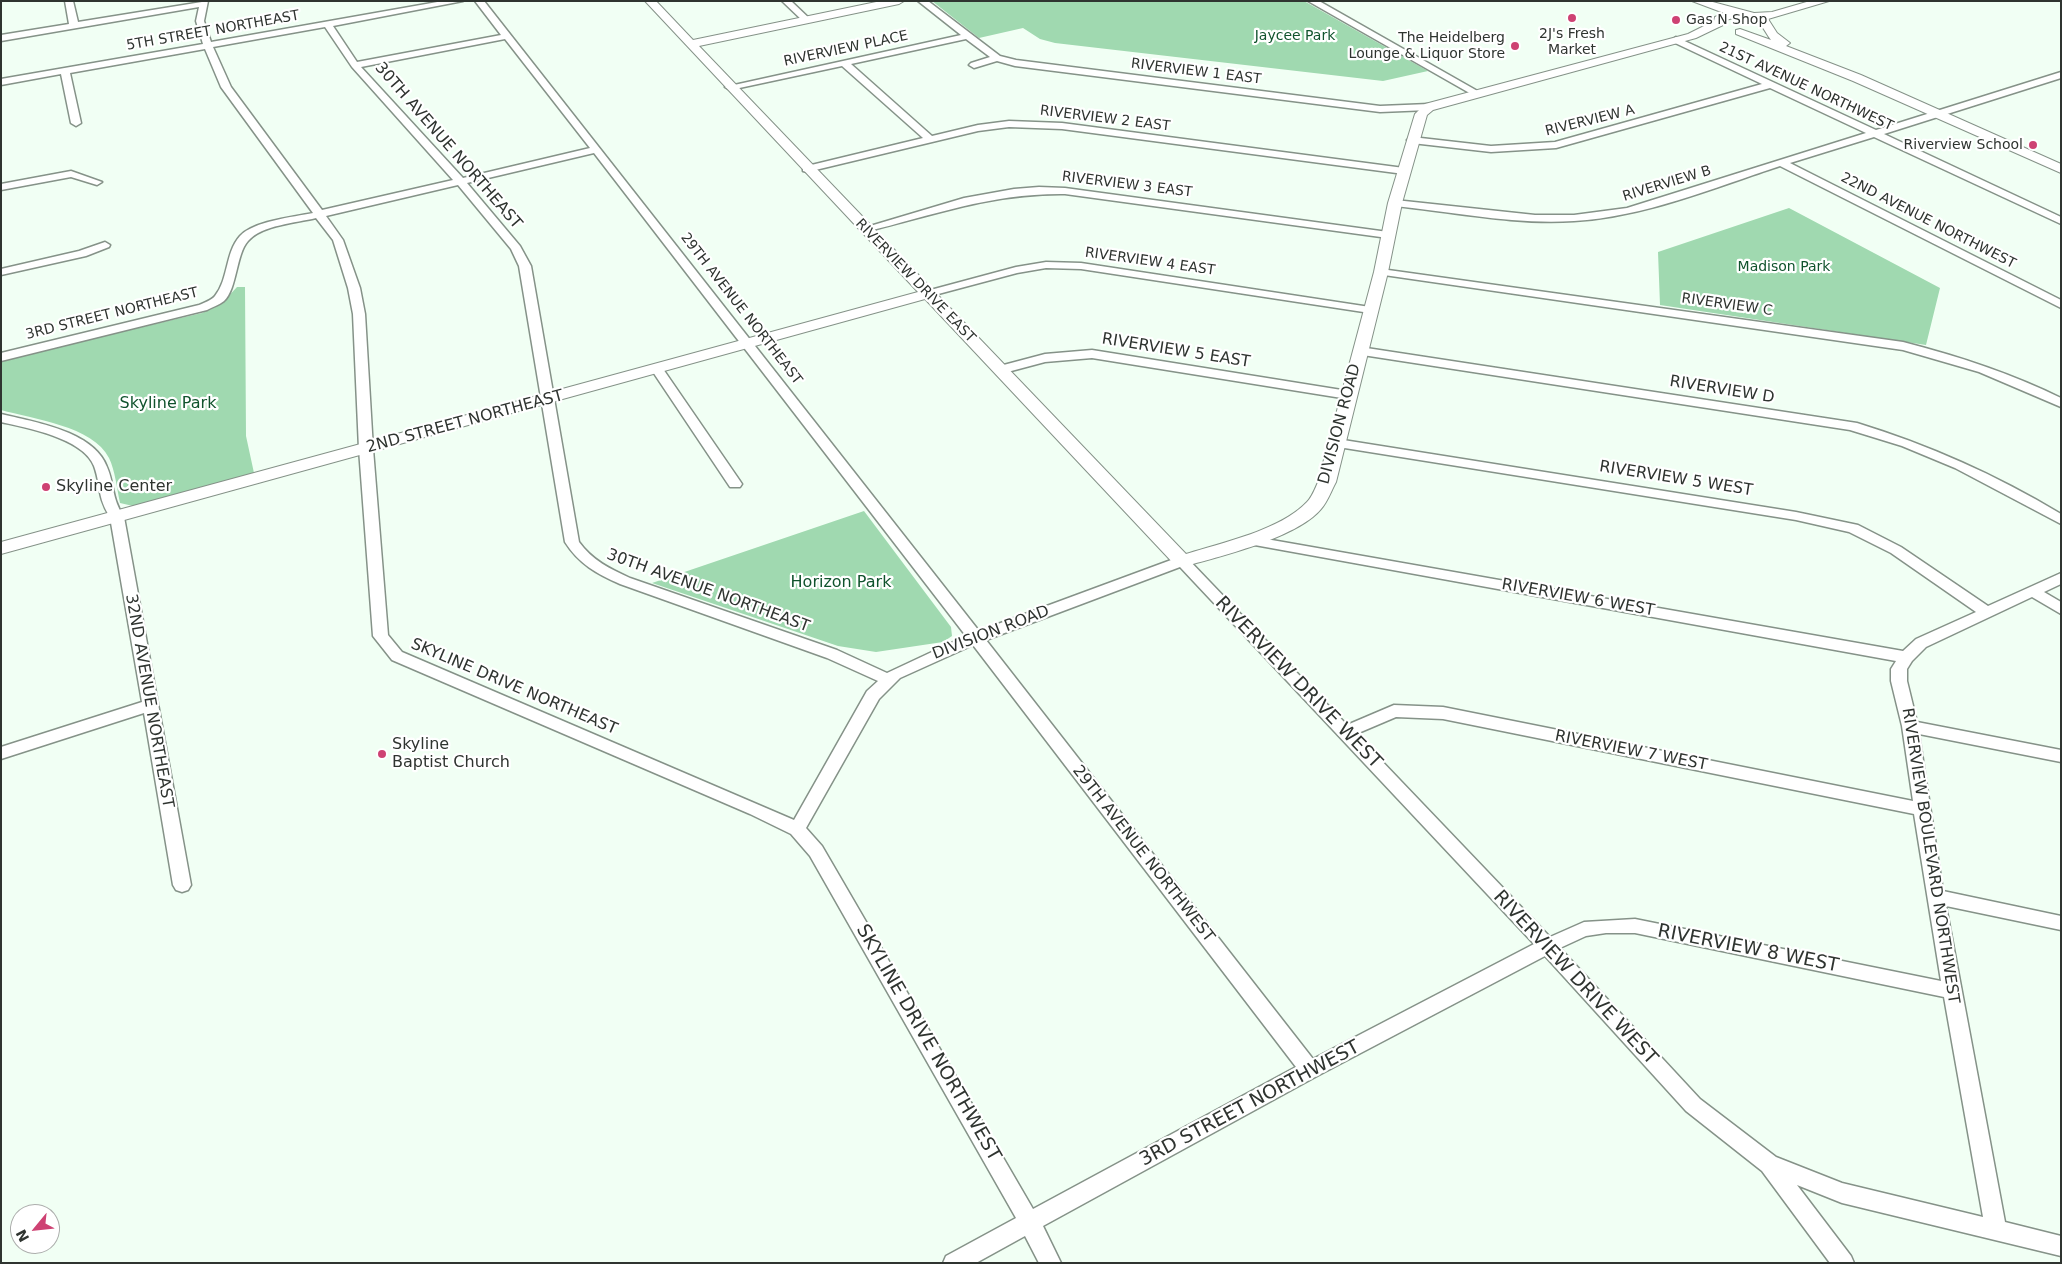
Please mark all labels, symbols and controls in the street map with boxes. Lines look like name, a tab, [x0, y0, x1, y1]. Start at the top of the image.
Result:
street label: 5TH STREET NORTHEAST	[125, 7, 301, 55]
marker: 2J's Fresh Market	[1566, 12, 1578, 24]
place label: Gas N Shop	[1686, 12, 1767, 28]
marker: Gas N Shop	[1670, 14, 1682, 26]
place label: 2J's Fresh Market	[1539, 26, 1605, 58]
street label: RIVERVIEW PLACE	[782, 28, 910, 70]
park label: Jaycee Park	[1255, 28, 1335, 44]
place label: The Heidelberg Lounge & Liquor Store	[1349, 30, 1505, 62]
street label: 21ST AVENUE NORTHWEST	[1716, 39, 1896, 135]
marker: The Heidelberg Lounge & Liquor Store	[1509, 40, 1521, 52]
street label: RIVERVIEW 1 EAST	[1130, 56, 1262, 88]
street label: 30TH AVENUE NORTHEAST	[370, 59, 526, 233]
street label: RIVERVIEW A	[1543, 102, 1637, 140]
street label: RIVERVIEW 2 EAST	[1039, 103, 1171, 135]
place label: Riverview School	[1904, 137, 2023, 153]
marker: Riverview School	[2027, 139, 2039, 151]
street label: RIVERVIEW B	[1621, 163, 1713, 205]
street label: RIVERVIEW 3 EAST	[1061, 169, 1193, 201]
street label: 22ND AVENUE NORTHWEST	[1838, 169, 2018, 273]
street label: RIVERVIEW DRIVE EAST	[851, 216, 979, 346]
street label: 29TH AVENUE NORTHEAST	[677, 230, 805, 388]
street label: RIVERVIEW 4 EAST	[1084, 245, 1216, 279]
park label: Madison Park	[1738, 259, 1830, 275]
street label: 3RD STREET NORTHEAST	[24, 284, 200, 344]
street label: RIVERVIEW C	[1680, 290, 1774, 320]
street label: RIVERVIEW 5 EAST	[1100, 330, 1252, 372]
street label: DIVISION ROAD	[1315, 362, 1365, 486]
street label: RIVERVIEW D	[1668, 372, 1776, 408]
street label: 2ND STREET NORTHEAST	[364, 386, 566, 458]
park label: Skyline Park	[120, 394, 216, 414]
street label: RIVERVIEW 5 WEST	[1598, 457, 1754, 501]
place label: Skyline Center	[56, 477, 172, 497]
marker: Skyline Center	[40, 481, 52, 493]
street label: 30TH AVENUE NORTHEAST	[604, 545, 812, 637]
park label: Horizon Park	[791, 573, 891, 593]
street label: RIVERVIEW 6 WEST	[1500, 575, 1656, 621]
street label: RIVERVIEW DRIVE WEST	[1210, 592, 1386, 774]
street label: 32ND AVENUE NORTHEAST	[121, 593, 177, 809]
street label: DIVISION ROAD	[930, 602, 1052, 664]
street label: SKYLINE DRIVE NORTHEAST	[408, 635, 620, 739]
street label: RIVERVIEW BOULEVARD NORTHWEST	[1897, 707, 1963, 1005]
street label: RIVERVIEW 7 WEST	[1553, 727, 1709, 775]
place label: Skyline Baptist Church	[392, 735, 510, 773]
marker: Skyline Baptist Church	[376, 748, 388, 760]
street label: 29TH AVENUE NORTHWEST	[1068, 762, 1218, 946]
street label: RIVERVIEW DRIVE WEST	[1488, 886, 1662, 1070]
street label: RIVERVIEW 8 WEST	[1656, 920, 1840, 978]
street label: SKYLINE DRIVE NORTHWEST	[851, 921, 1005, 1165]
street label: 3RD STREET NORTHWEST	[1136, 1036, 1364, 1172]
north arrow	[10, 1204, 60, 1254]
text: N	[13, 1227, 32, 1245]

